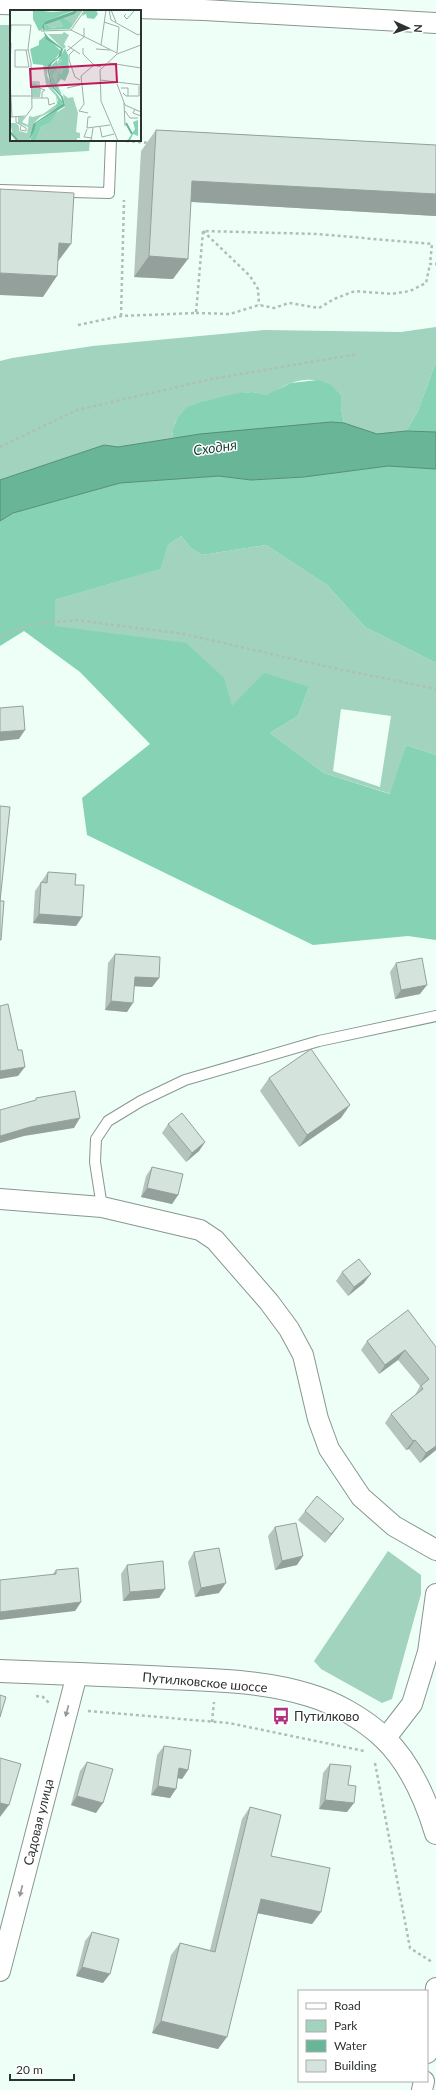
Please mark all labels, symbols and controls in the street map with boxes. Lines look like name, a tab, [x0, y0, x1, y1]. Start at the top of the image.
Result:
north arrow	[388, 8, 428, 48]
inset map	[10, 10, 141, 141]
text: N	[412, 24, 425, 33]
water label: Сходня	[192, 436, 238, 458]
street label: Путилковское шоссе	[142, 1669, 268, 1695]
one-way arrow	[64, 1706, 70, 1718]
bus stop icon: Путилково	[271, 1706, 291, 1726]
place label: Путилково	[294, 1708, 359, 1724]
street label: Садовая улица	[20, 1777, 56, 1867]
one-way arrow	[17, 1885, 23, 1898]
legend	[298, 1990, 428, 2082]
text: Road	[334, 1998, 361, 2013]
text: Park	[334, 2018, 358, 2033]
text: Water	[334, 2038, 367, 2053]
scale bar	[10, 2056, 74, 2082]
text: Building	[334, 2058, 377, 2073]
text: 20 m	[16, 2062, 43, 2077]

